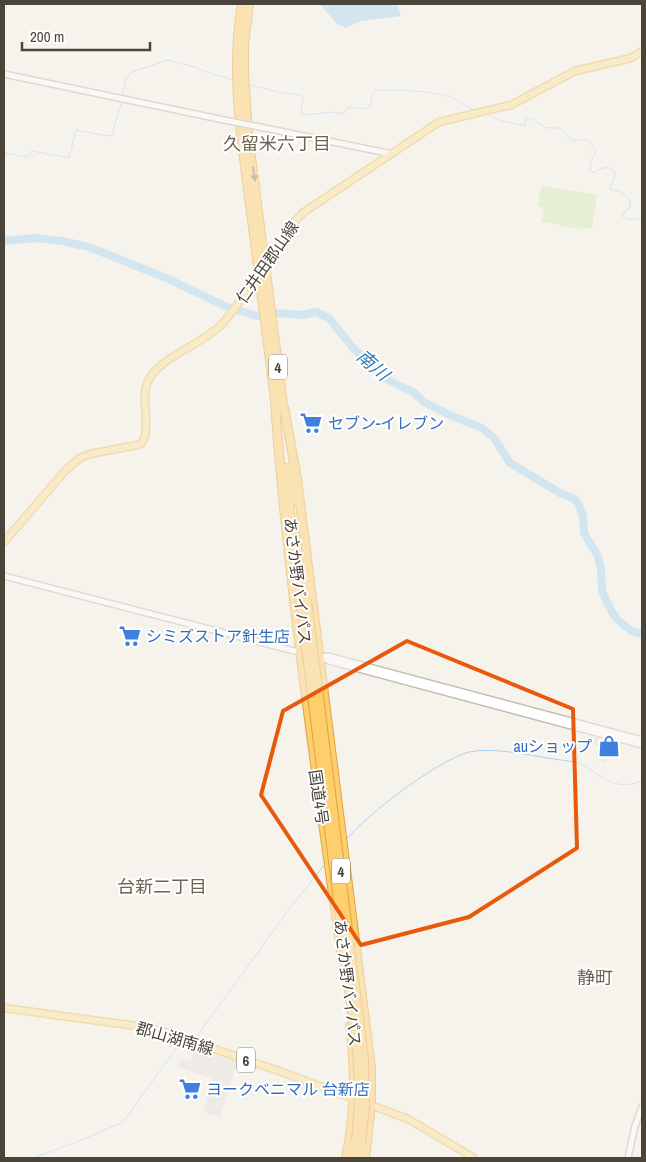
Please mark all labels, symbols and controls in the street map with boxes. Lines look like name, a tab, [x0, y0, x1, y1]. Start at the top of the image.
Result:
scale bar	[22, 20, 150, 52]
text: 200 m	[30, 26, 64, 47]
district label: 久留米六丁目	[223, 131, 331, 156]
one-way arrow	[250, 166, 258, 182]
street label: 仁井田郡山線	[230, 216, 304, 308]
water label: 南川	[351, 344, 396, 388]
road number: 4	[269, 354, 287, 380]
supermarket icon: セブン-イレブン	[298, 410, 324, 436]
place label: セブン-イレブン	[328, 412, 444, 434]
street label: あさか野バイパス	[279, 516, 317, 646]
supermarket icon: シミズストア針生店	[117, 623, 143, 649]
place label: シミズストア針生店	[146, 625, 290, 647]
shop icon: auショップ	[596, 733, 622, 759]
place label: auショップ	[513, 735, 592, 757]
street label: 国道4号	[304, 768, 334, 826]
road number: 4	[332, 858, 350, 884]
district label: 台新二丁目	[117, 874, 207, 899]
street label: あさか野バイパス	[329, 918, 367, 1048]
district label: 静町	[577, 965, 613, 990]
street label: 郡山湖南線	[134, 1016, 216, 1060]
road number: 6	[237, 1048, 255, 1072]
supermarket icon: ヨークベニマル 台新店	[177, 1076, 203, 1102]
place label: ヨークベニマル 台新店	[206, 1078, 370, 1100]

